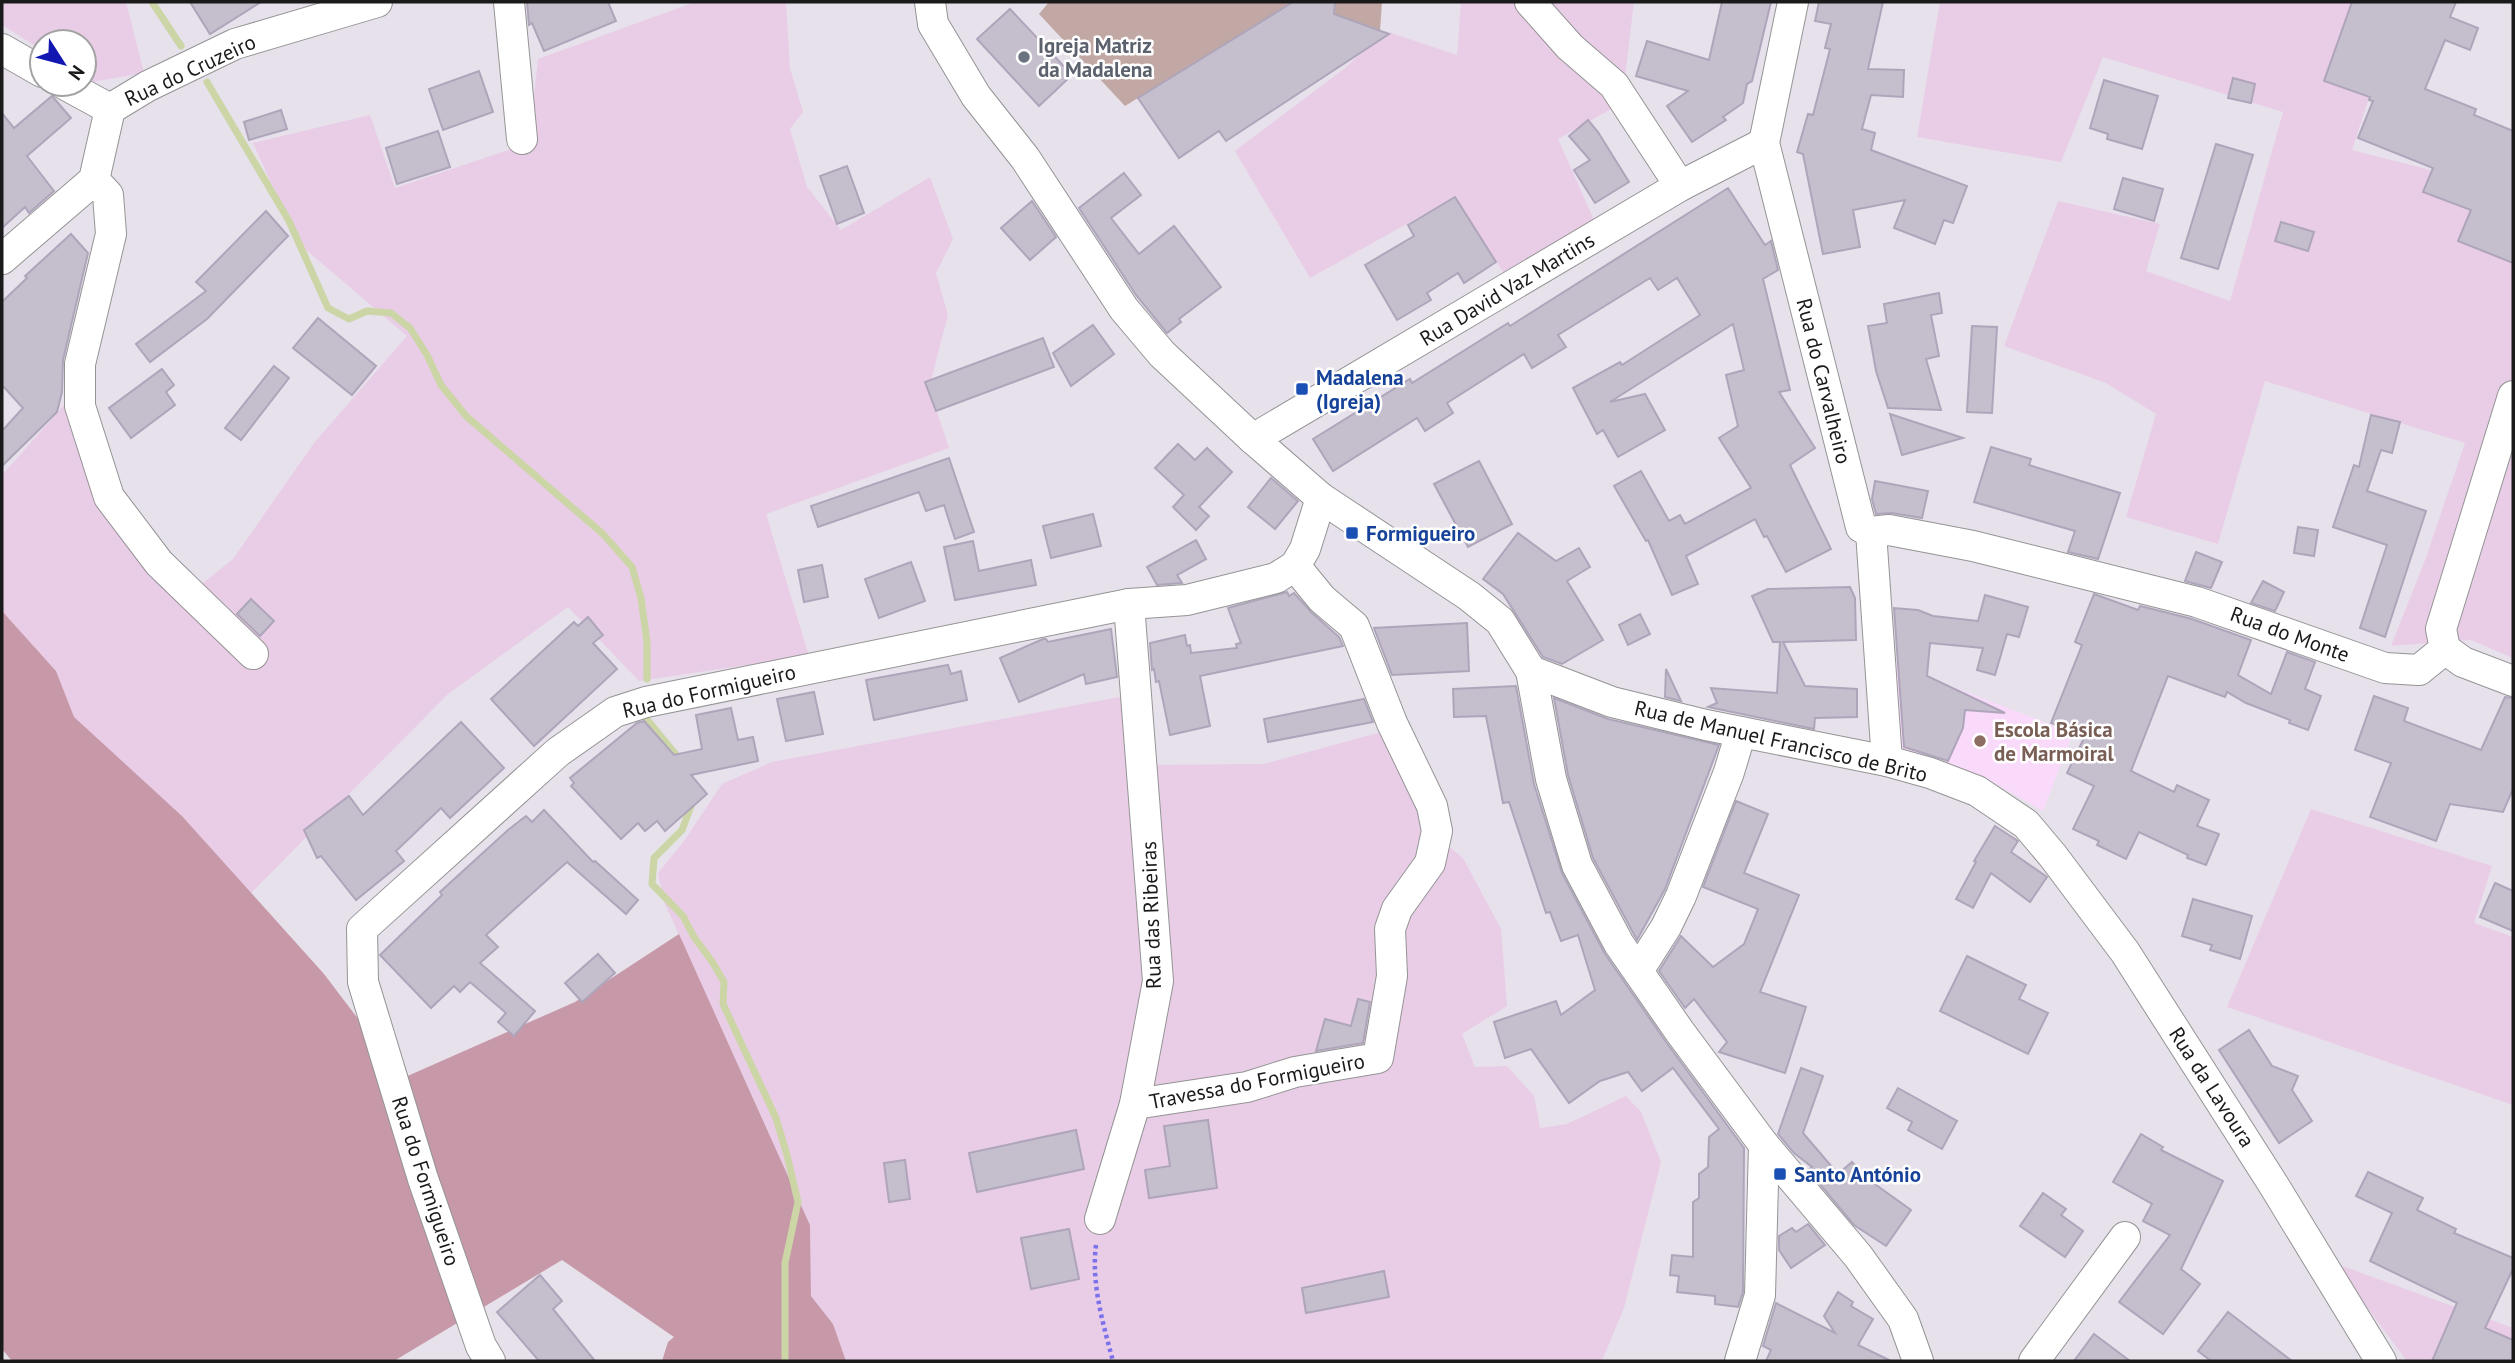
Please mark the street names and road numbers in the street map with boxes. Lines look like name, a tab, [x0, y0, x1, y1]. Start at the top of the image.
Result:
street label: Rua do Cruzeiro	[120, 28, 260, 112]
street label: Rua David Vaz Martins	[1415, 226, 1599, 352]
street label: Rua do Carvalheiro	[1790, 295, 1858, 467]
street label: Rua do Monte	[2227, 600, 2353, 668]
street label: Rua do Formigueiro	[620, 658, 798, 724]
street label: Rua de Manuel Francisco de Brito	[1632, 694, 1930, 788]
street label: Rua das Ribeiras	[1135, 841, 1167, 989]
street label: Rua da Lavoura	[2163, 1022, 2261, 1152]
street label: Travessa do Formigueiro	[1147, 1047, 1367, 1115]
street label: Rua do Formigueiro	[386, 1093, 466, 1269]

